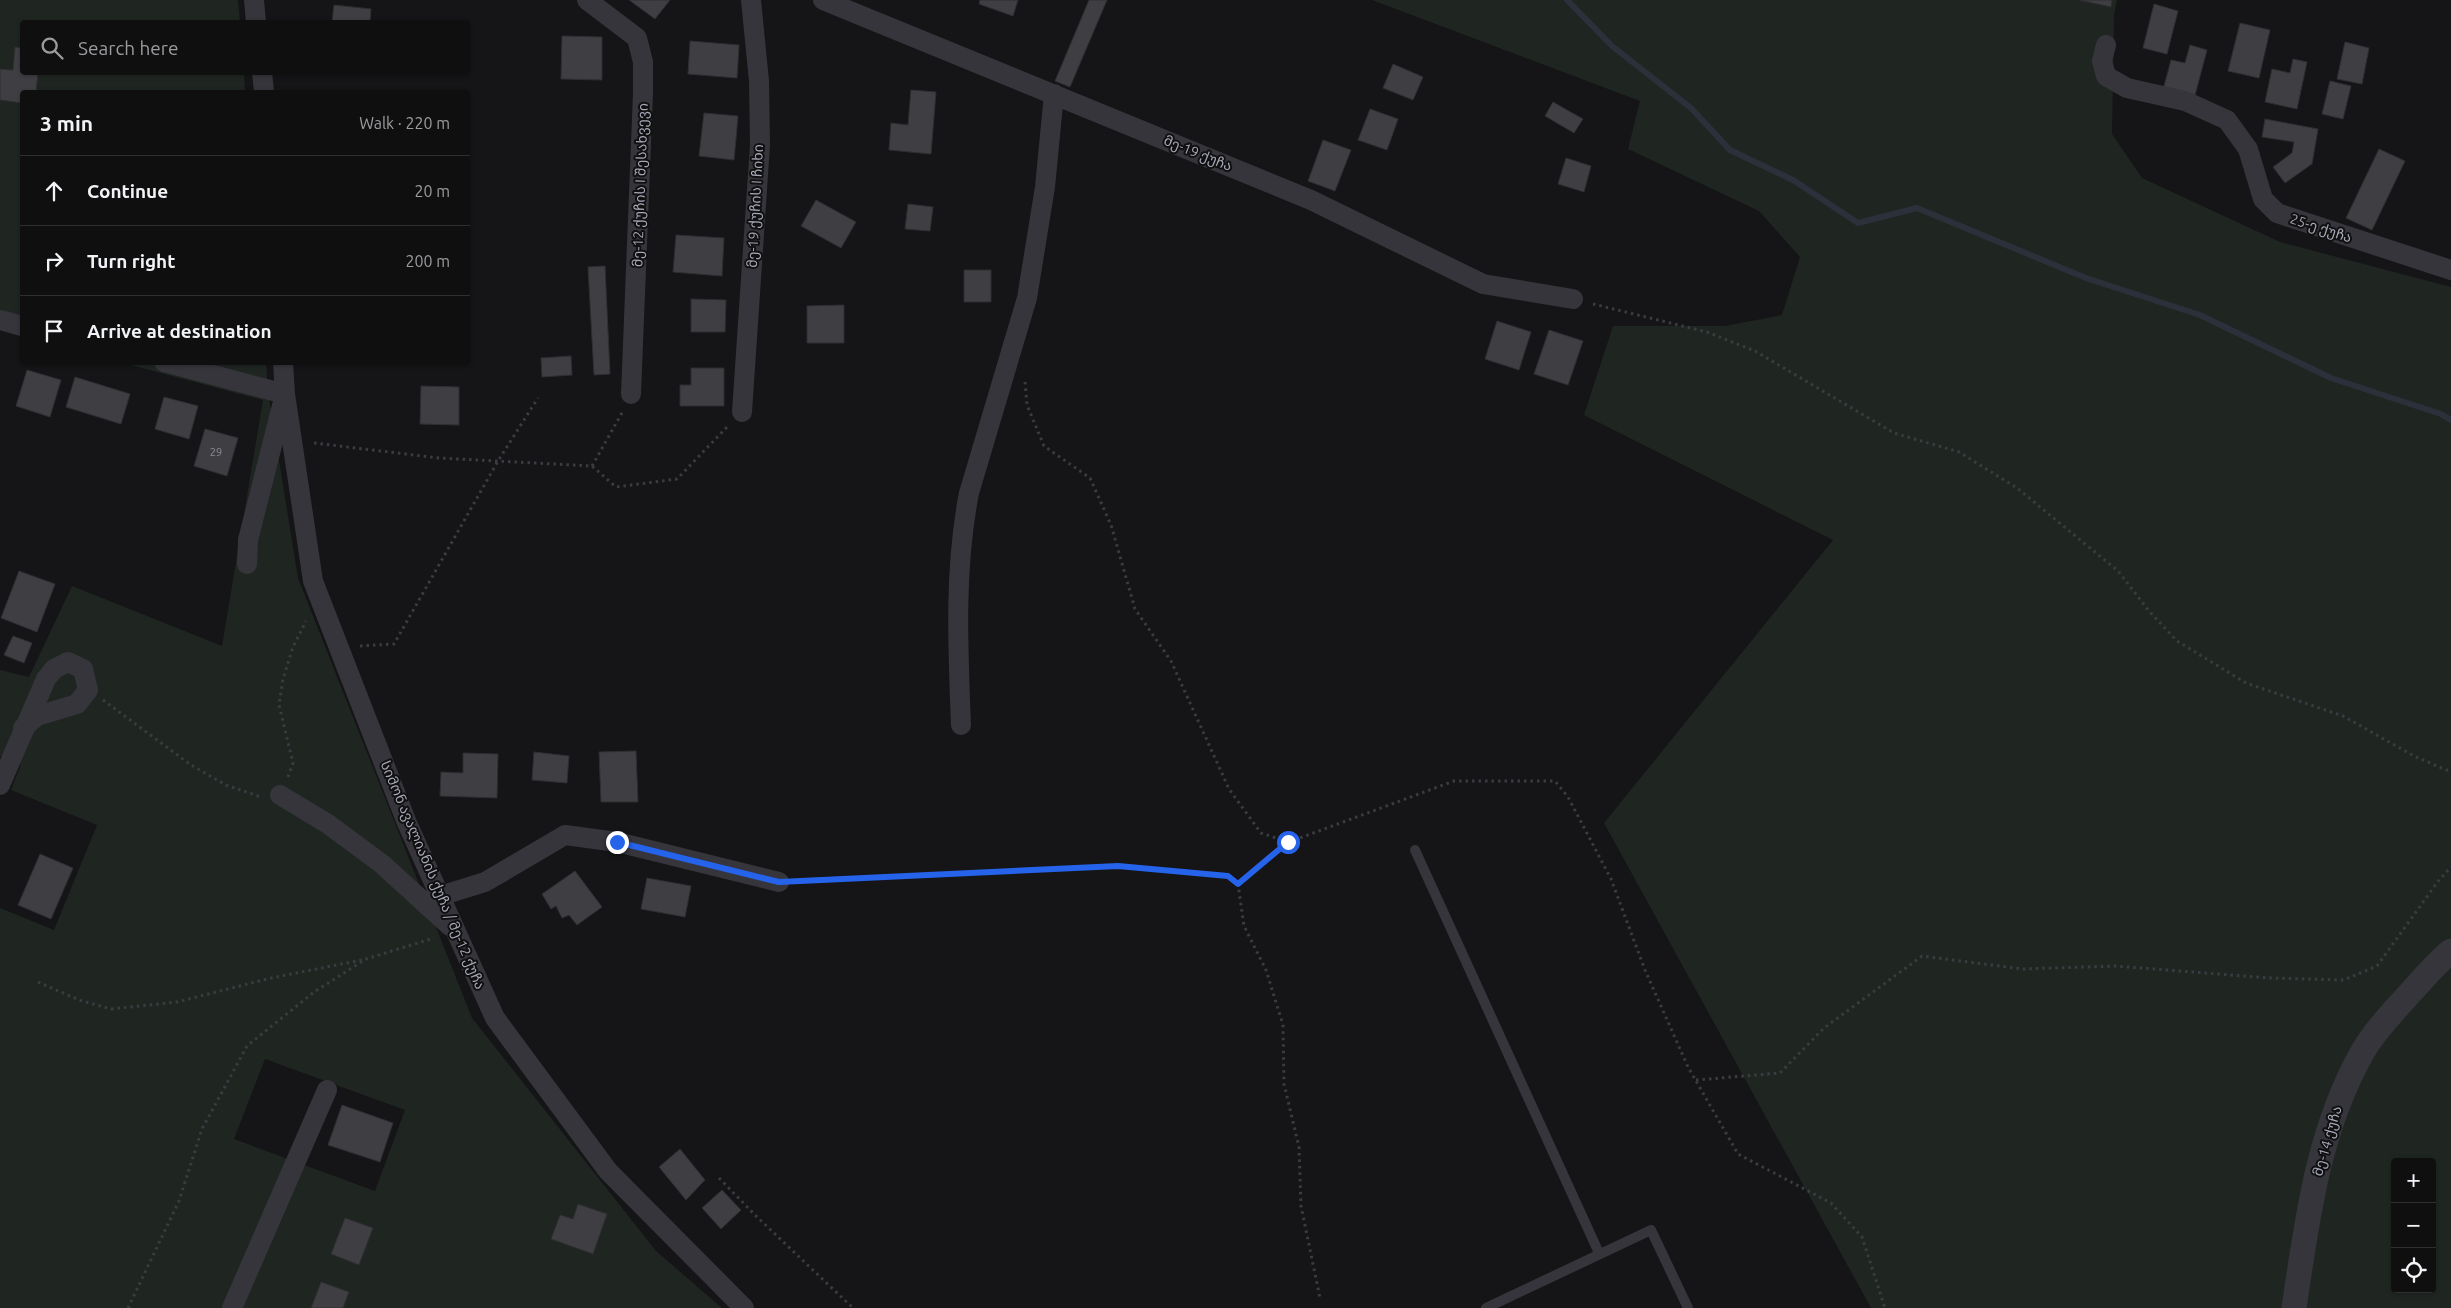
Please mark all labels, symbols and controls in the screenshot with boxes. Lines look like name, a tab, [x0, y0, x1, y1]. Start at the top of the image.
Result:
search box	[20, 20, 470, 75]
icon: search	[38, 34, 66, 62]
text: Search here	[78, 37, 178, 59]
street label: მე-12 ქუჩის I შესახვევი	[629, 103, 652, 267]
text: 3 min	[40, 111, 93, 135]
text: Walk · 220 m	[359, 114, 450, 132]
street label: მე-19 ქუჩა	[1161, 132, 1234, 175]
street label: მე-19 ქუჩის I ჩიხი	[744, 144, 767, 268]
icon: ahead	[40, 177, 68, 205]
text: Continue	[87, 180, 168, 202]
text: 20 m	[414, 182, 450, 200]
street label: 25-ე ქუჩა	[2288, 211, 2354, 246]
icon: right	[40, 247, 68, 275]
text: Turn right	[87, 250, 175, 272]
text: 200 m	[405, 252, 450, 270]
icon: arrive	[40, 317, 68, 345]
text: Arrive at destination	[87, 320, 272, 342]
house number: 29	[210, 446, 222, 458]
street label: სიმონ ავალიანის ქუჩა / მე-12 ქუჩა	[377, 758, 489, 992]
route end	[606, 831, 629, 854]
route start	[1277, 831, 1300, 854]
street label: მე-14 ქუჩა	[2309, 1104, 2346, 1178]
map controls	[2391, 1158, 2436, 1293]
button: +	[2391, 1158, 2436, 1203]
button: −	[2391, 1203, 2436, 1248]
button: locate	[2391, 1248, 2436, 1293]

